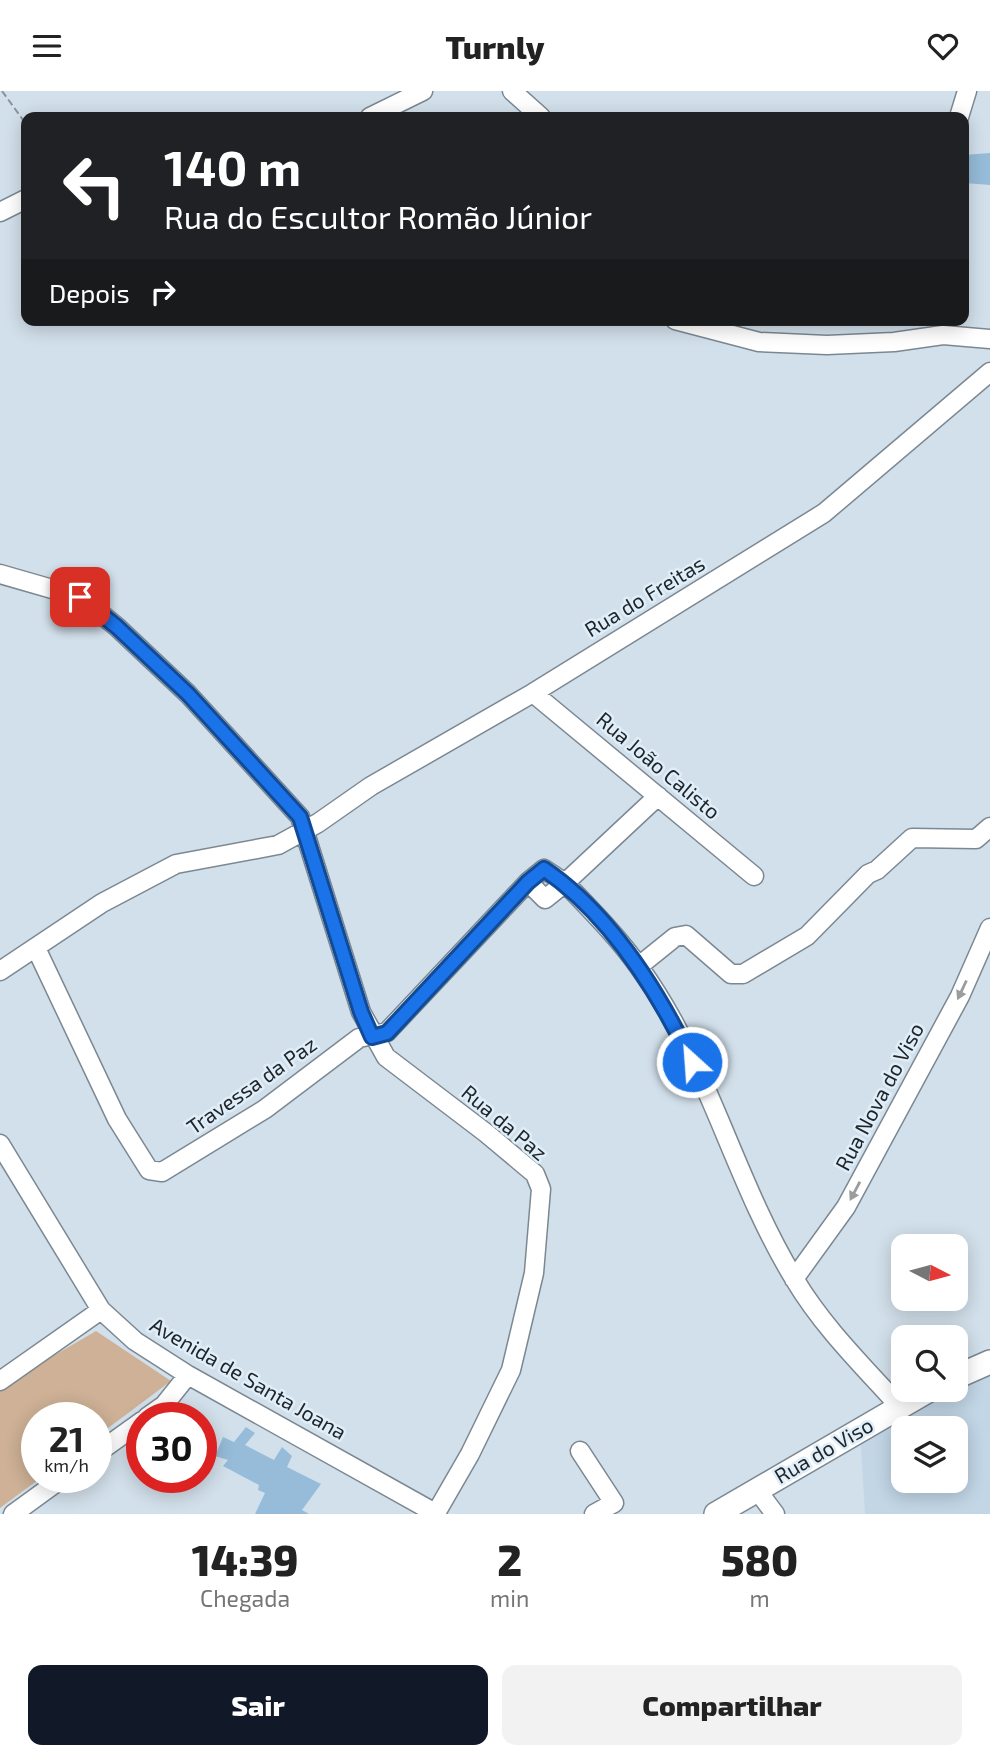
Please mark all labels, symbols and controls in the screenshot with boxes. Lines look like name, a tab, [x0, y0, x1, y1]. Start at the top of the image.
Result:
icon: menu	[28, 27, 66, 65]
text: Turnly	[445, 27, 545, 65]
icon: heart	[924, 27, 962, 65]
text: 140 m	[164, 137, 301, 196]
icon: left	[49, 140, 140, 231]
text: Rua do Escultor Romão Júnior	[164, 197, 592, 235]
icon: right	[144, 273, 182, 311]
text: Depois	[49, 277, 130, 308]
street label: Rua do Freitas	[580, 550, 709, 641]
pin	[50, 567, 110, 627]
icon: arrive	[61, 578, 99, 616]
street label: Rua João Calisto	[592, 706, 726, 824]
one-way arrow	[956, 980, 968, 1000]
street label: Rua Nova do Viso	[829, 1018, 928, 1174]
position arrow	[655, 1025, 729, 1099]
street label: Travessa da Paz	[181, 1031, 321, 1139]
street label: Rua da Paz	[457, 1079, 553, 1165]
one-way arrow	[849, 1181, 861, 1201]
north arrow	[891, 1234, 968, 1311]
map controls	[891, 1234, 968, 1493]
street label: Avenida de Santa Joana	[146, 1311, 351, 1444]
button: search	[891, 1325, 968, 1402]
speed limit sign: 30	[126, 1402, 217, 1493]
street label: Rua do Viso	[769, 1411, 877, 1488]
button: layers	[891, 1416, 968, 1493]
text: 21	[49, 1417, 84, 1459]
text: km/h	[44, 1454, 89, 1476]
text: 14:39	[192, 1534, 298, 1584]
text: 2	[497, 1534, 522, 1584]
text: 580	[721, 1534, 798, 1584]
text: Chegada	[200, 1584, 290, 1612]
text: min	[490, 1584, 529, 1612]
text: m	[750, 1584, 770, 1612]
button: Sair	[28, 1665, 488, 1745]
button: Compartilhar	[502, 1665, 962, 1745]

